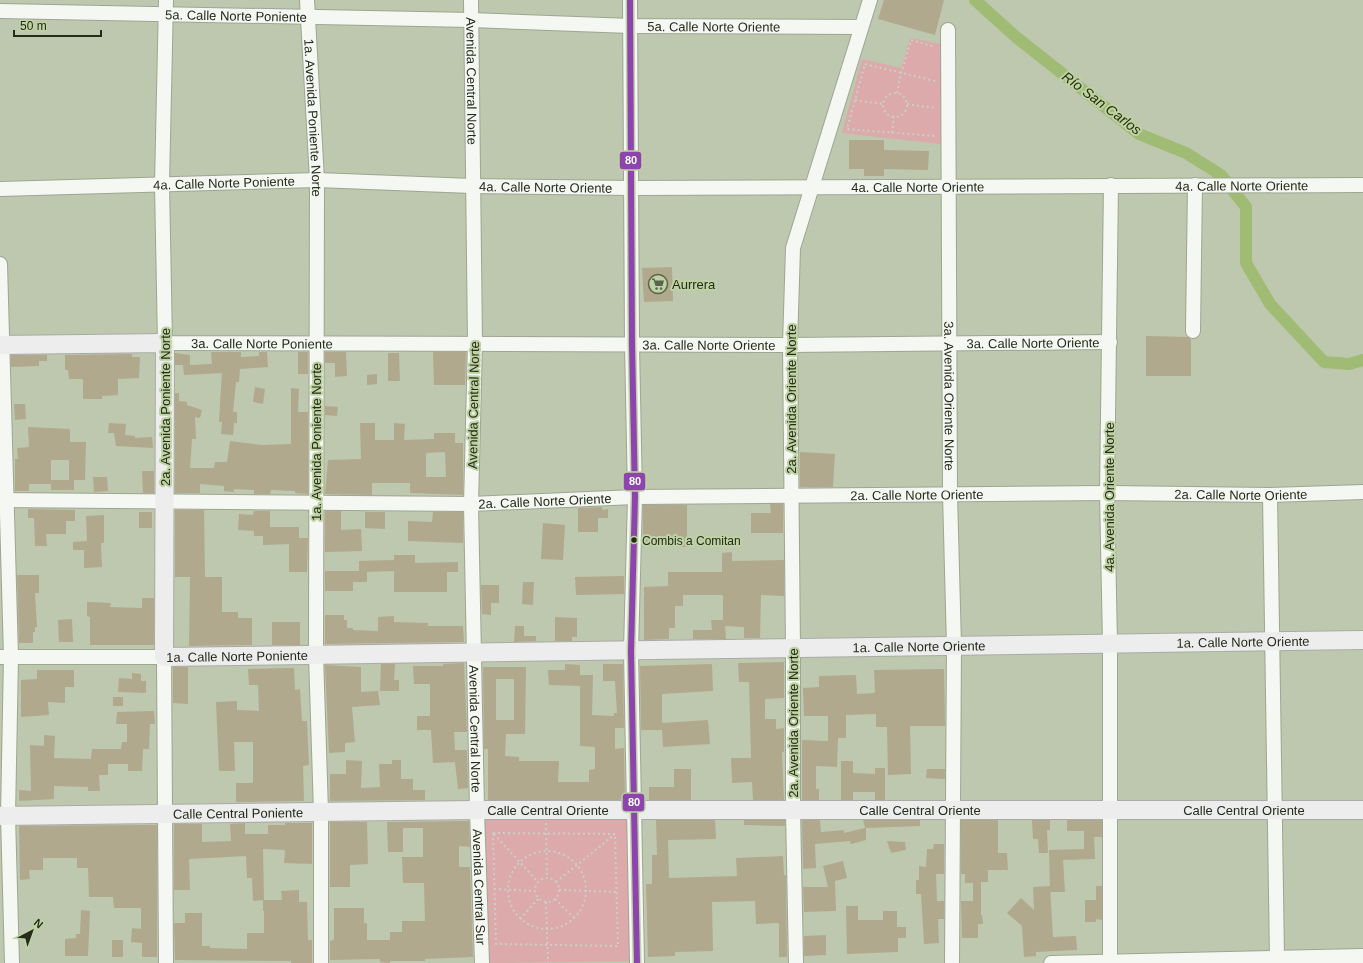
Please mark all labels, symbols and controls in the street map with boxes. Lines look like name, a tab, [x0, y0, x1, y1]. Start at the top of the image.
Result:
street label: 5a. Calle Norte Poniente	[165, 7, 307, 25]
scale bar	[14, 12, 101, 38]
street label: Avenida Central Norte	[463, 17, 480, 145]
text: 50 m	[20, 19, 47, 33]
street label: 5a. Calle Norte Oriente	[647, 19, 780, 35]
street label: 1a. Avenida Poniente Norte	[301, 38, 324, 197]
water label: Río San Carlos	[1059, 68, 1145, 138]
line badge: 80	[619, 151, 642, 170]
text: 80	[625, 154, 637, 166]
street label: 4a. Calle Norte Poniente	[153, 174, 295, 193]
street label: 4a. Calle Norte Oriente	[1175, 178, 1308, 194]
street label: 4a. Calle Norte Oriente	[479, 179, 612, 196]
street label: 4a. Calle Norte Oriente	[851, 180, 984, 195]
supermarket icon: Aurrera	[647, 273, 669, 295]
place label: Aurrera	[672, 277, 716, 292]
street label: 3a. Avenida Oriente Norte	[941, 321, 957, 471]
street label: 2a. Avenida Oriente Norte	[784, 324, 799, 474]
street label: 2a. Avenida Poniente Norte	[158, 328, 173, 486]
street label: 3a. Calle Norte Oriente	[966, 335, 1100, 351]
street label: 3a. Calle Norte Poniente	[191, 336, 333, 352]
street label: 3a. Calle Norte Oriente	[642, 338, 776, 353]
street label: Avenida Central Norte	[465, 341, 482, 469]
street label: 1a. Avenida Poniente Norte	[309, 363, 324, 521]
street label: 4a. Avenida Oriente Norte	[1102, 422, 1117, 572]
line badge: 80	[623, 472, 646, 491]
text: 80	[629, 475, 641, 487]
street label: 2a. Calle Norte Oriente	[850, 487, 983, 503]
street label: 2a. Calle Norte Oriente	[1174, 487, 1308, 503]
street label: 2a. Calle Norte Oriente	[478, 491, 612, 512]
place label: Combis a Comitan	[642, 534, 741, 548]
marker: Combis a Comitan	[629, 535, 639, 545]
street label: 1a. Calle Norte Oriente	[1176, 634, 1310, 651]
street label: 1a. Calle Norte Oriente	[852, 638, 986, 655]
street label: 1a. Calle Norte Poniente	[166, 648, 308, 665]
street label: 2a. Avenida Oriente Norte	[786, 648, 801, 798]
street label: Avenida Central Norte	[466, 665, 484, 793]
line badge: 80	[622, 793, 645, 812]
text: 80	[628, 796, 640, 808]
street label: Calle Central Oriente	[487, 803, 609, 818]
street label: Calle Central Oriente	[859, 803, 981, 818]
street label: Calle Central Oriente	[1183, 803, 1305, 818]
street label: Calle Central Poniente	[173, 805, 303, 822]
street label: Avenida Central Sur	[470, 829, 488, 946]
north arrow	[12, 911, 52, 951]
text: N	[32, 916, 46, 931]

